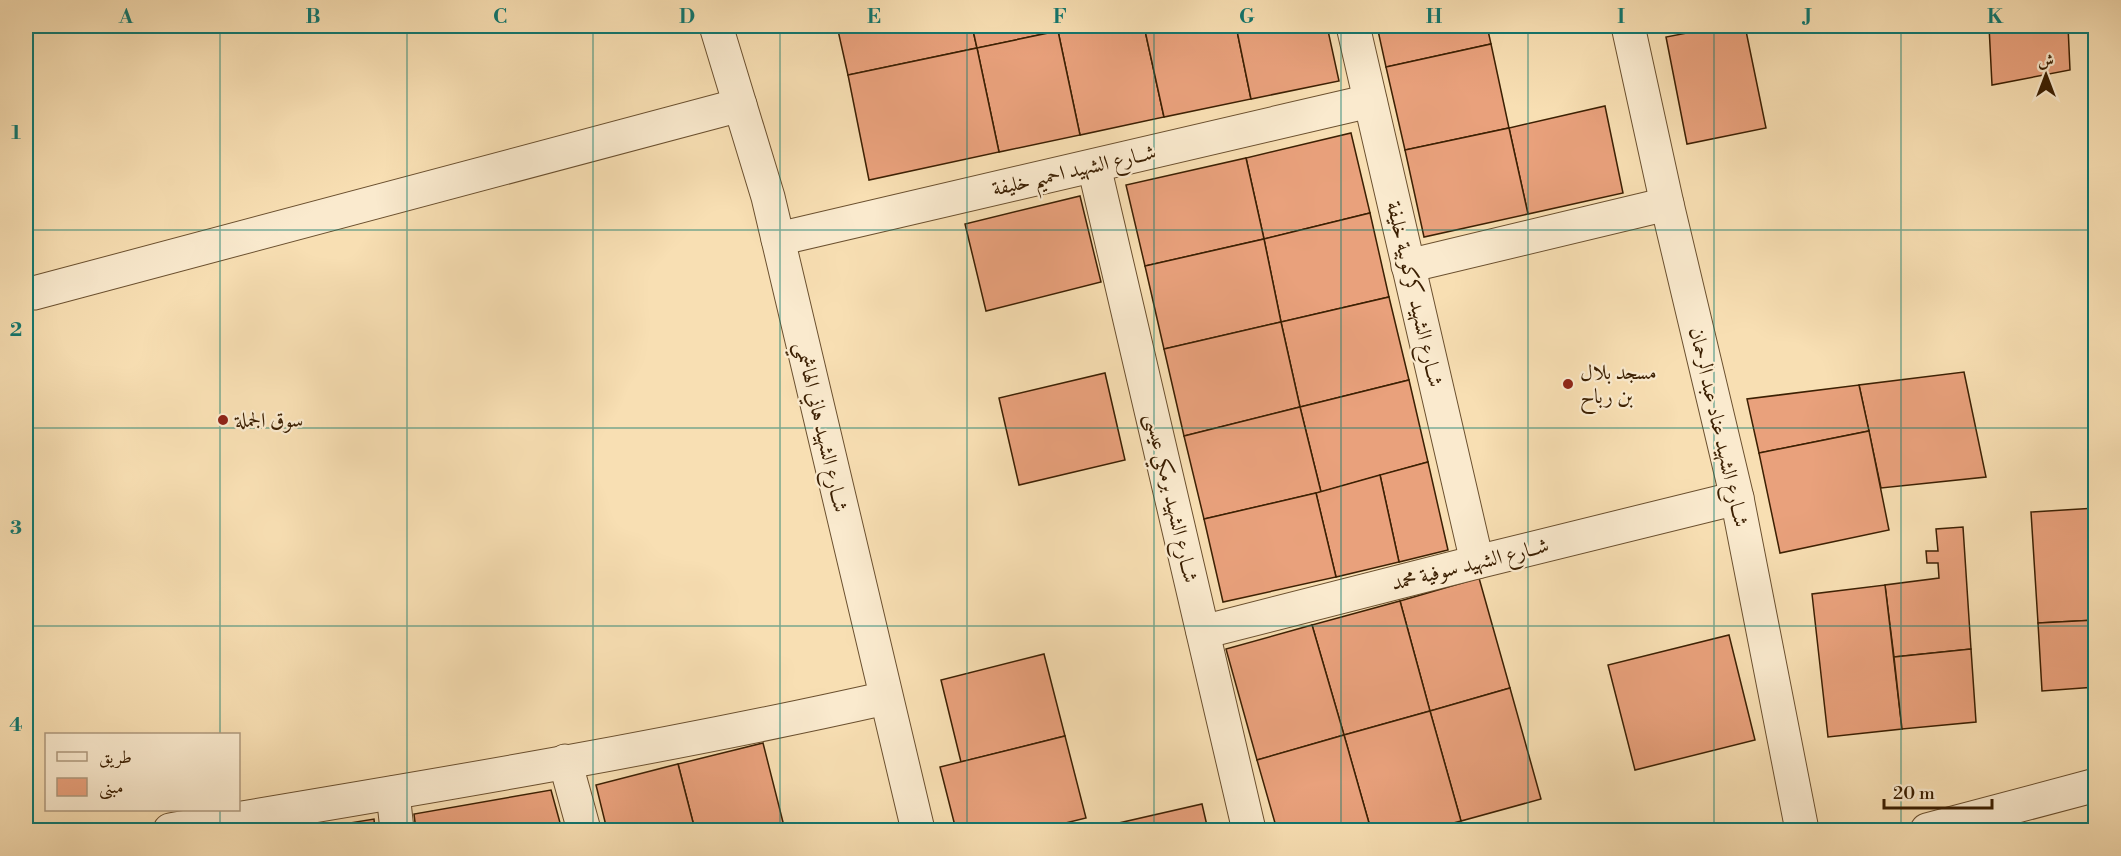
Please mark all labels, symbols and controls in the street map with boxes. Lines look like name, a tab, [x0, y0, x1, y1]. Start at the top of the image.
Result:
text: A	[118, 5, 134, 30]
text: B	[305, 5, 321, 30]
text: C	[493, 5, 507, 30]
text: D	[679, 5, 695, 30]
text: E	[867, 5, 881, 30]
text: F	[1053, 5, 1067, 30]
text: G	[1239, 5, 1255, 30]
text: H	[1426, 5, 1443, 30]
text: I	[1617, 5, 1625, 30]
text: J	[1801, 5, 1812, 30]
text: K	[1987, 5, 2004, 30]
north arrow	[2016, 45, 2076, 105]
text: ش	[2038, 51, 2054, 71]
text: 1	[11, 121, 21, 146]
street label: شــارع الشهيد احميم خليفة	[990, 139, 1160, 209]
street label: شــارع الشهيد كركوبية خليفة	[1376, 199, 1448, 391]
text: 2	[10, 318, 22, 343]
street label: شــارع الشهيد عناد عبد الرحمان	[1678, 325, 1754, 531]
street label: شــارع الشهيد هاني الهاشمي	[783, 340, 853, 516]
place label: مسجد بلال بن رباح	[1580, 360, 1657, 415]
marker: مسجد بلال بن رباح	[1561, 377, 1575, 391]
place label: سوق الجملة	[234, 408, 304, 434]
street label: شــارع الشهيد برمكي عيسى	[1134, 411, 1203, 587]
marker: سوق الجملة	[216, 413, 230, 427]
text: 3	[10, 516, 22, 541]
street label: شــارع الشهيد سوفية محمد	[1389, 533, 1553, 601]
text: 4	[9, 713, 23, 738]
legend	[45, 733, 240, 811]
text: طريق	[99, 746, 132, 769]
scale bar	[1884, 772, 1992, 810]
text: مبنى	[99, 776, 124, 800]
text: 20 m	[1893, 782, 1935, 805]

